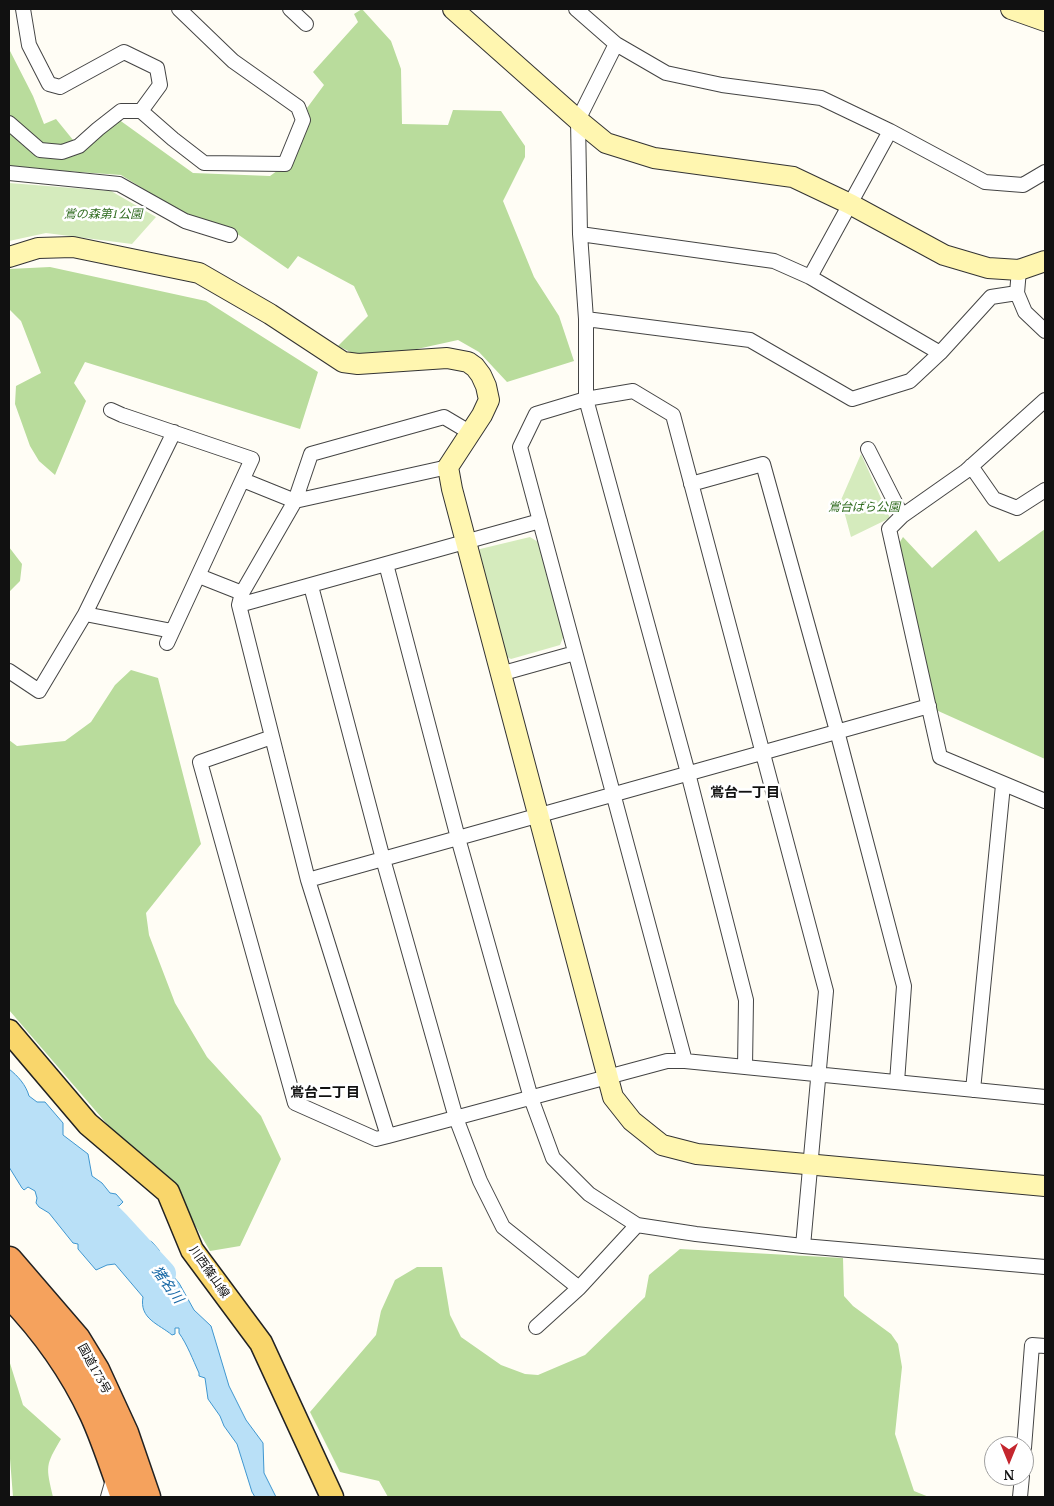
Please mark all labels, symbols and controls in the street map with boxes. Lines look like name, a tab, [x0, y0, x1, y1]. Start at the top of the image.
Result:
park label: 鴬の森第1公園	[64, 208, 142, 222]
park label: 鴬台ばら公園	[828, 501, 900, 515]
district label: 鴬台一丁目	[710, 785, 780, 801]
district label: 鴬台二丁目	[290, 1085, 360, 1101]
street label: 川西篠山線	[186, 1243, 232, 1301]
water label: 猪名川	[148, 1263, 186, 1307]
street label: 国道173号	[74, 1341, 114, 1397]
north arrow	[984, 1436, 1034, 1486]
text: N	[1004, 1466, 1014, 1485]

